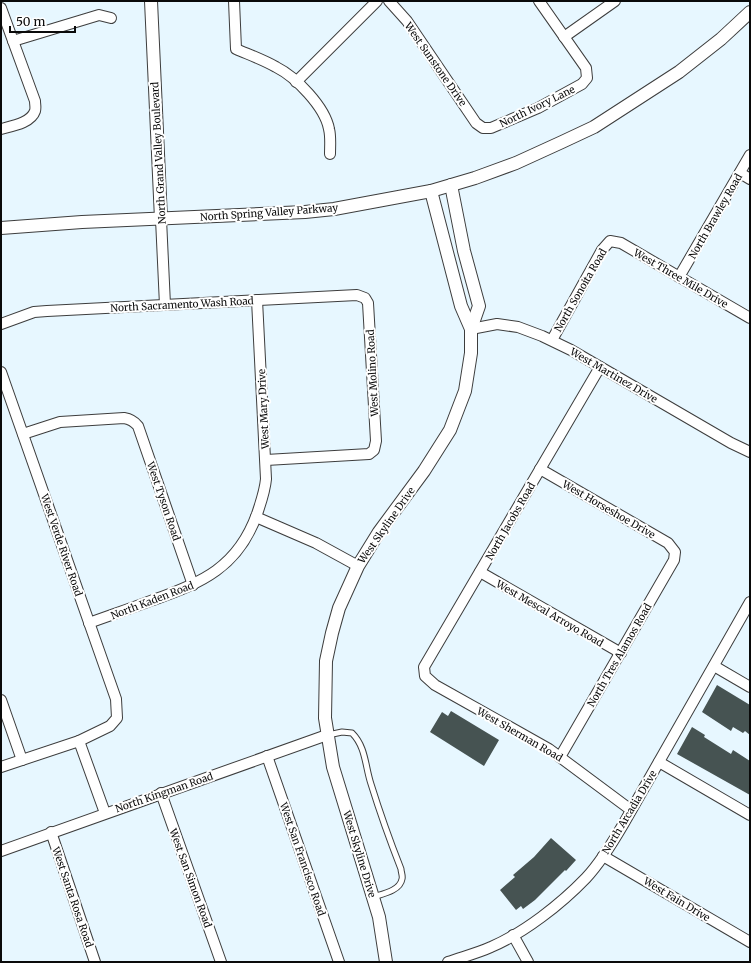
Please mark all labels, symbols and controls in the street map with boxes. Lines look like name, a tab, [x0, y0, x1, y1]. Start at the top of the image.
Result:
scale bar	[10, 8, 75, 34]
text: 50 m	[16, 14, 45, 29]
street label: West Sunstone Drive	[401, 19, 469, 109]
street label: North Grand Valley Boulevard	[148, 82, 169, 224]
street label: North Ivory Lane	[497, 83, 577, 130]
street label: North Brawley Road	[686, 171, 745, 261]
street label: North Spring Valley Parkway	[200, 201, 339, 224]
street label: North Sonoita Road	[551, 246, 610, 334]
street label: West Three Mile Drive	[630, 246, 730, 311]
street label: North Sacramento Wash Road	[110, 294, 254, 315]
street label: West Molino Road	[364, 329, 381, 418]
street label: West Martinez Drive	[567, 345, 660, 406]
street label: West Mary Drive	[255, 369, 272, 450]
street label: West Tyson Road	[144, 459, 183, 542]
street label: West Horseshoe Drive	[559, 477, 658, 541]
street label: North Jacobs Road	[483, 480, 538, 563]
street label: West Skyline Drive	[355, 485, 418, 567]
street label: West Verde River Road	[38, 491, 85, 598]
street label: West Mescal Arroyo Road	[493, 577, 606, 650]
street label: North Kaden Road	[109, 579, 196, 622]
street label: North Tres Alamos Road	[584, 601, 654, 709]
street label: West Sherman Road	[474, 704, 565, 764]
street label: North Arcadia Drive	[599, 768, 660, 857]
street label: North Kingman Road	[114, 770, 215, 815]
street label: West San Francisco Road	[277, 800, 328, 918]
street label: West Skyline Drive	[340, 808, 379, 899]
street label: West San Simon Road	[166, 826, 215, 930]
street label: West Santa Rosa Road	[49, 844, 96, 949]
street label: West Fain Drive	[640, 874, 712, 924]

